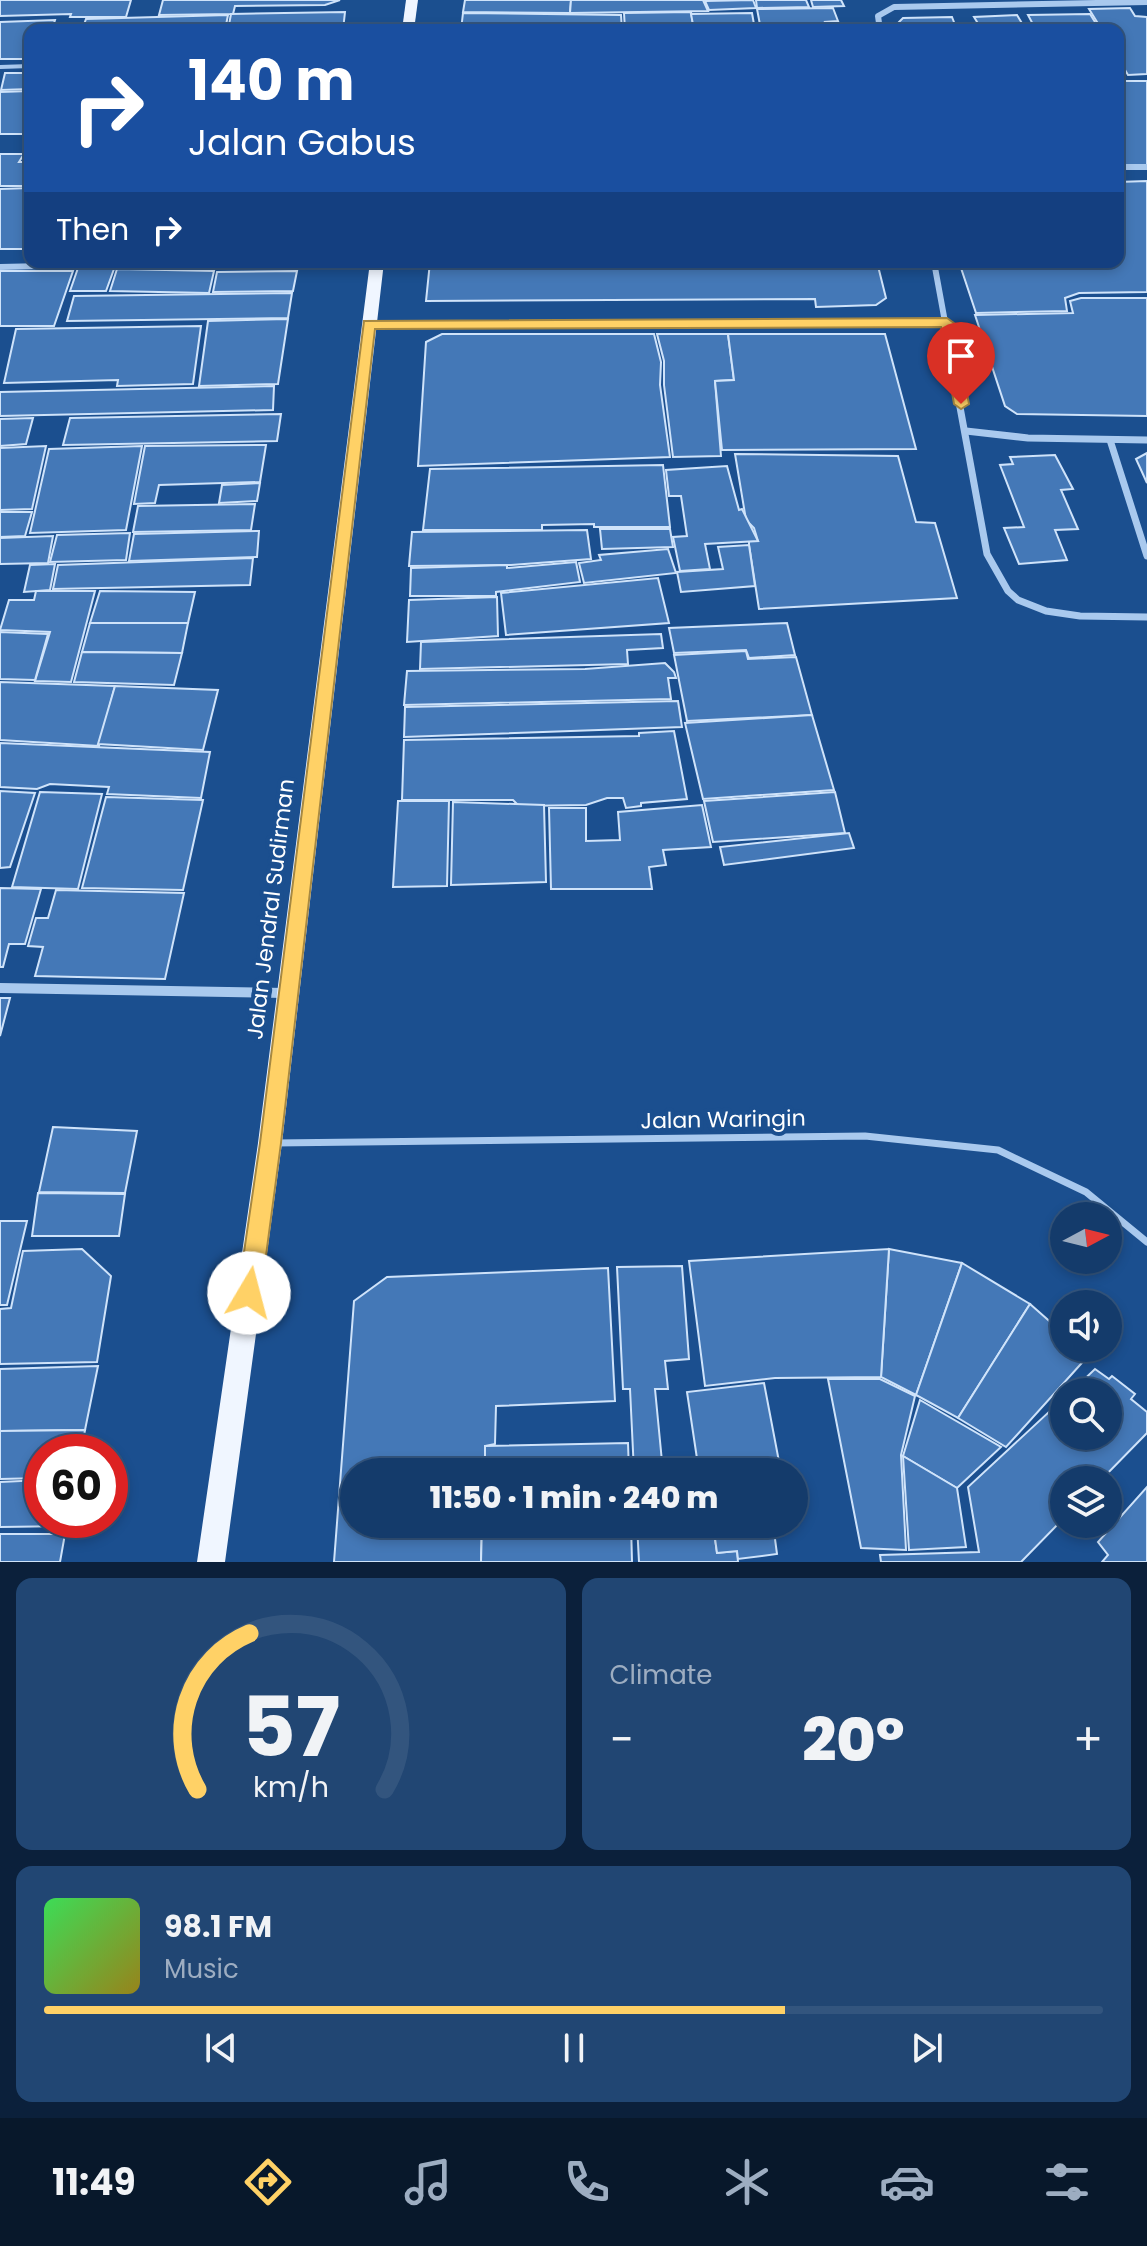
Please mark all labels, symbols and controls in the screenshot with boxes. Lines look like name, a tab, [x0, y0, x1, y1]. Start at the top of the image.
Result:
text: 140 m	[188, 41, 355, 120]
icon: right	[56, 56, 160, 160]
text: Jalan Gabus	[188, 117, 416, 168]
text: Then	[56, 208, 129, 251]
icon: right	[145, 208, 189, 252]
pin	[927, 322, 995, 404]
icon: arrive	[939, 334, 983, 378]
street label: Jalan Jendral Sudirman	[239, 777, 302, 1041]
street label: Jalan Waringin	[640, 1103, 806, 1136]
north arrow	[1050, 1202, 1122, 1274]
map controls	[1050, 1202, 1122, 1538]
position arrow	[207, 1251, 291, 1335]
button: sound	[1050, 1290, 1122, 1362]
button: search	[1050, 1378, 1122, 1450]
speed limit sign: 60	[24, 1434, 128, 1538]
button: layers	[1050, 1466, 1122, 1538]
text: 11:50 · 1 min · 240 m	[430, 1476, 718, 1519]
text: Climate	[610, 1657, 712, 1693]
text: 57	[241, 1669, 340, 1785]
text: 20°	[802, 1698, 905, 1782]
text: −	[610, 1709, 634, 1770]
text: +	[1073, 1709, 1103, 1770]
text: km/h	[253, 1767, 329, 1807]
text: 98.1 FM	[164, 1905, 272, 1948]
text: Music	[164, 1951, 239, 1987]
icon: previous	[199, 2026, 243, 2070]
icon: pause	[552, 2026, 596, 2070]
icon: next	[905, 2026, 949, 2070]
icon: directions	[240, 2154, 296, 2210]
icon: music	[400, 2154, 456, 2210]
icon: phone	[559, 2154, 615, 2210]
icon: climate	[719, 2154, 775, 2210]
icon: car	[879, 2154, 935, 2210]
icon: filters	[1039, 2154, 1095, 2210]
text: 11:49	[52, 2157, 136, 2208]

